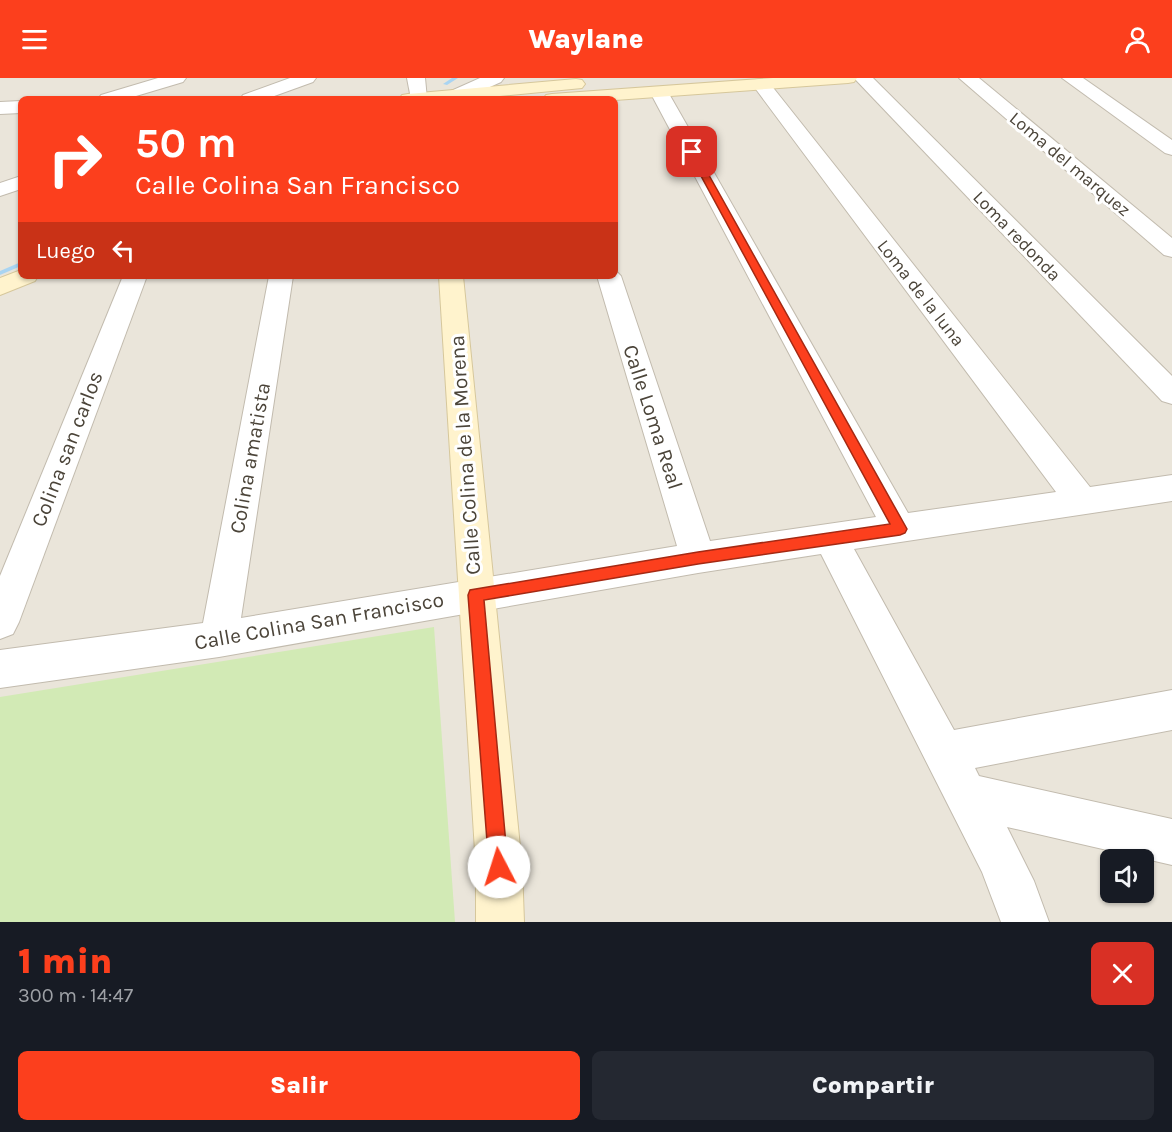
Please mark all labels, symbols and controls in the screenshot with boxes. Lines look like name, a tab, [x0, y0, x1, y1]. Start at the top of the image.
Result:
icon: menu	[18, 23, 51, 56]
text: Waylane	[528, 23, 644, 55]
icon: person	[1121, 23, 1154, 56]
street label: Loma del marquez	[1005, 107, 1135, 221]
text: 50 m	[135, 118, 237, 168]
icon: right	[36, 120, 114, 198]
pin	[666, 126, 717, 177]
icon: arrive	[675, 135, 708, 168]
text: Calle Colina San Francisco	[135, 169, 460, 201]
street label: Loma redonda	[968, 186, 1066, 286]
icon: left	[107, 234, 140, 267]
street label: Loma de la luna	[872, 235, 970, 351]
text: Luego	[36, 238, 95, 264]
street label: Calle Colina de la Morena	[445, 334, 485, 576]
street label: Calle Loma Real	[618, 342, 688, 492]
street label: Colina san carlos	[26, 368, 108, 530]
street label: Colina amatista	[225, 381, 275, 535]
street label: Calle Colina San Francisco	[192, 587, 446, 655]
position arrow	[467, 835, 531, 899]
map controls	[1100, 849, 1154, 903]
button: sound	[1100, 849, 1154, 903]
text: 1 min	[18, 940, 112, 982]
button: close	[1091, 942, 1154, 1005]
text: 300 m · 14:47	[18, 984, 133, 1007]
button: Salir	[18, 1051, 580, 1120]
button: Compartir	[592, 1051, 1154, 1120]

